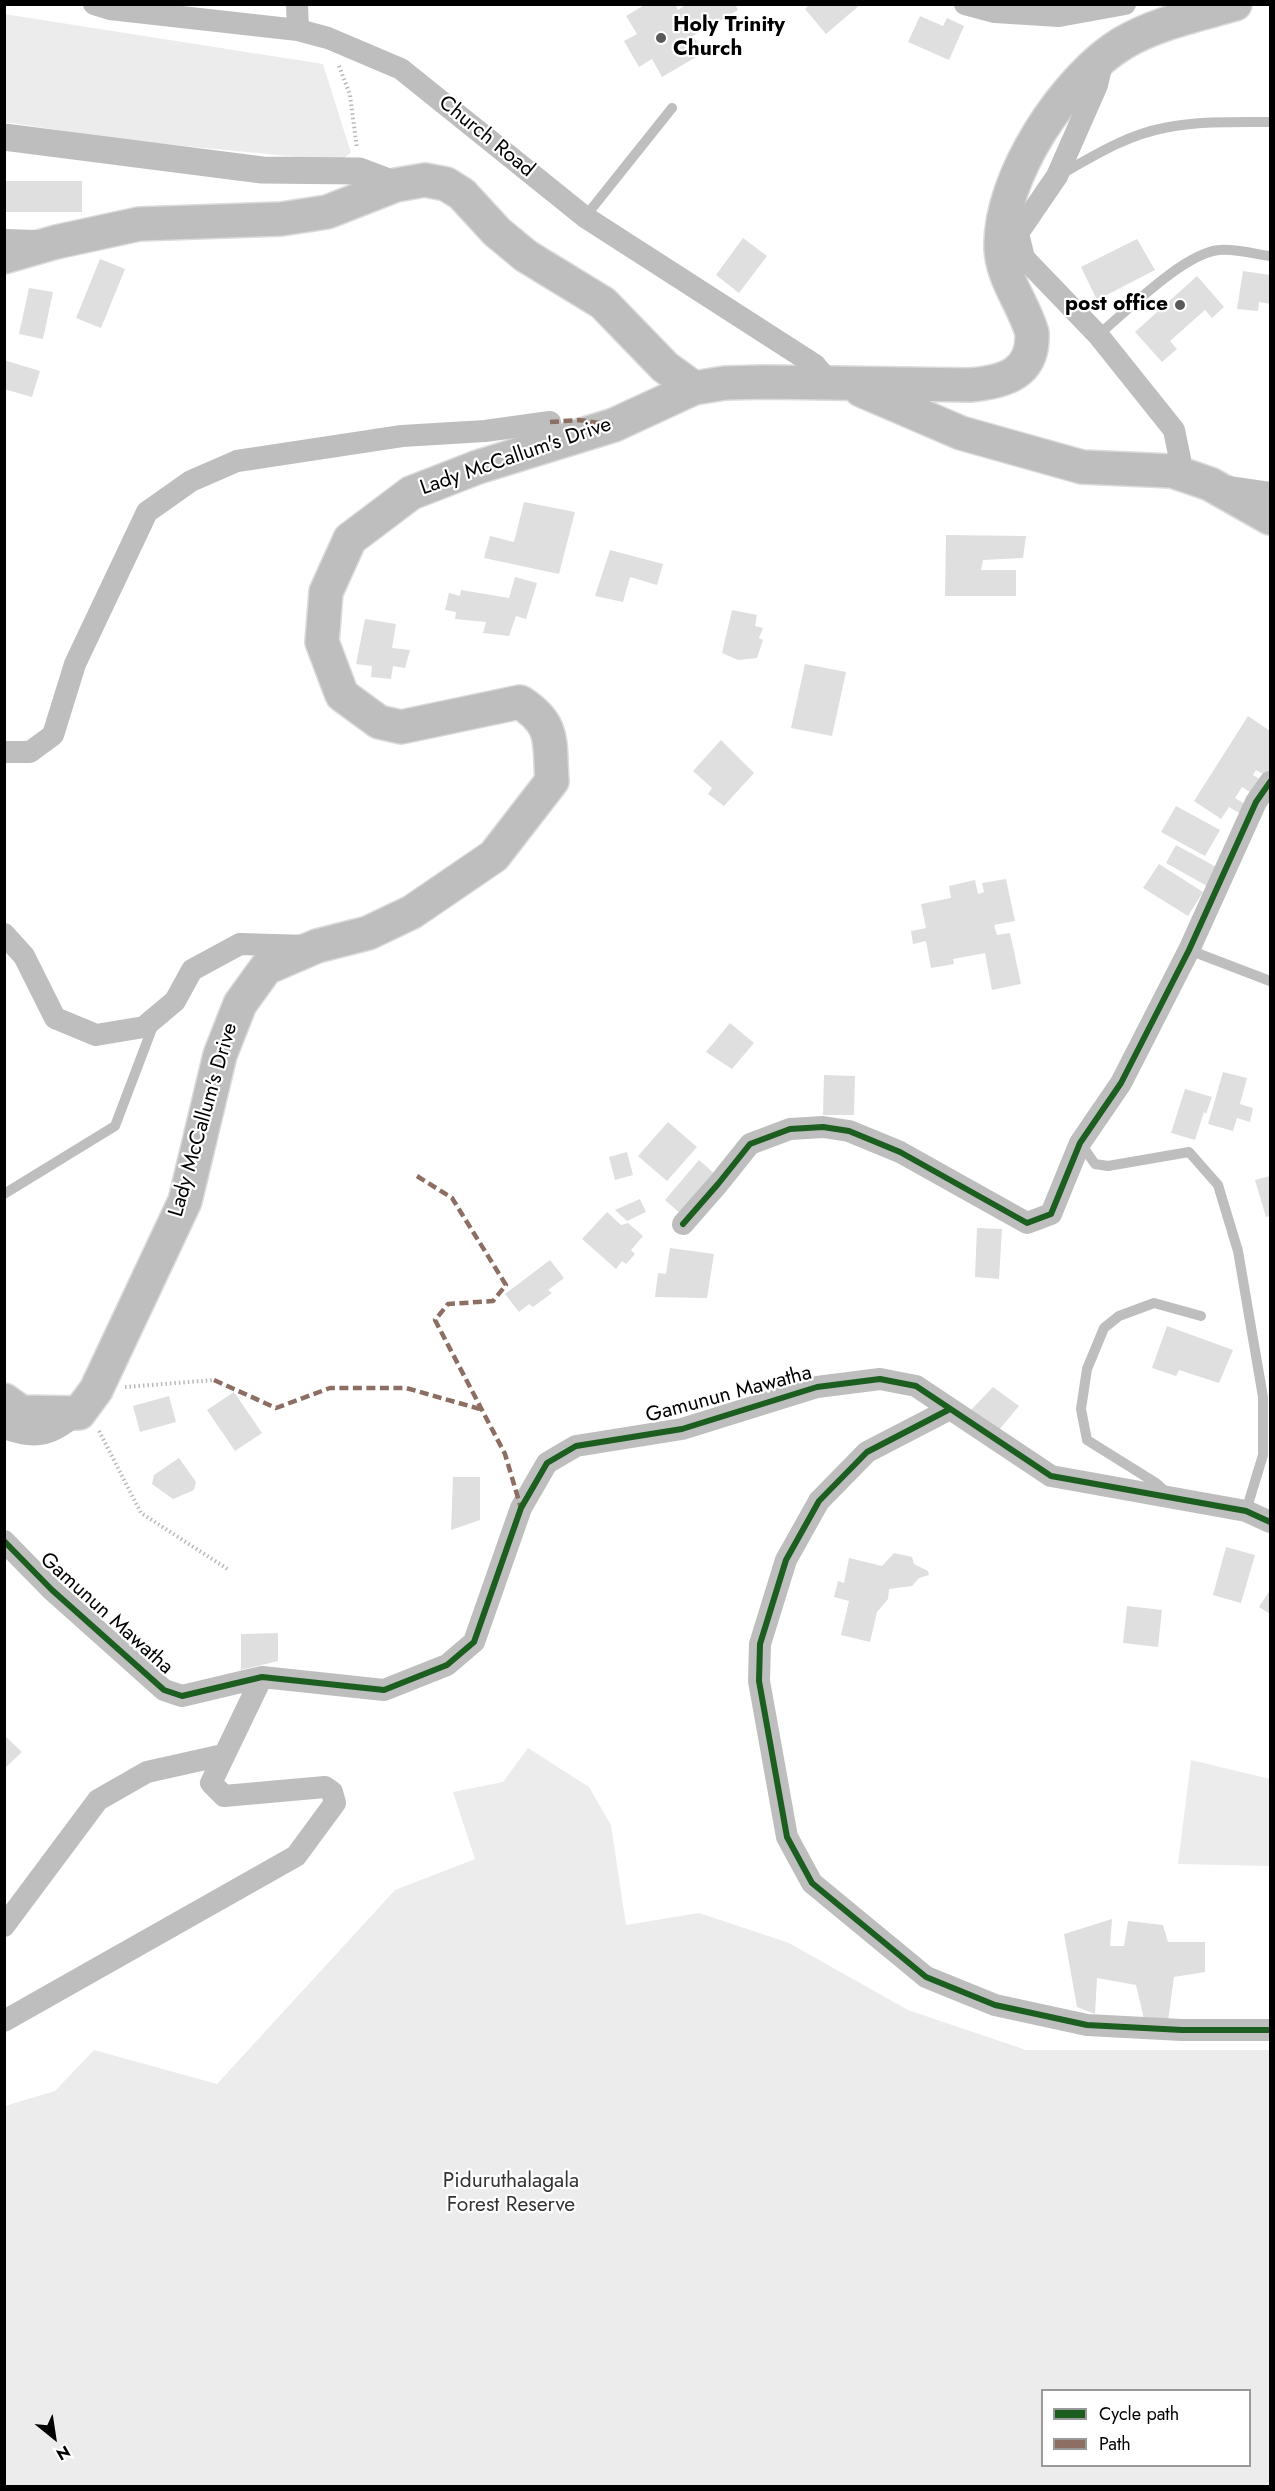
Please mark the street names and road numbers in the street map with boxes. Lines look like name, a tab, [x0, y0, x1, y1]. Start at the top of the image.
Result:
street label: Church Road	[433, 91, 539, 183]
street label: Lady McCallum's Drive	[417, 412, 615, 502]
street label: Lady McCallum's Drive	[164, 1020, 244, 1220]
street label: Gamunun Mawatha	[643, 1361, 815, 1429]
street label: Gamunun Mawatha	[34, 1548, 178, 1680]

